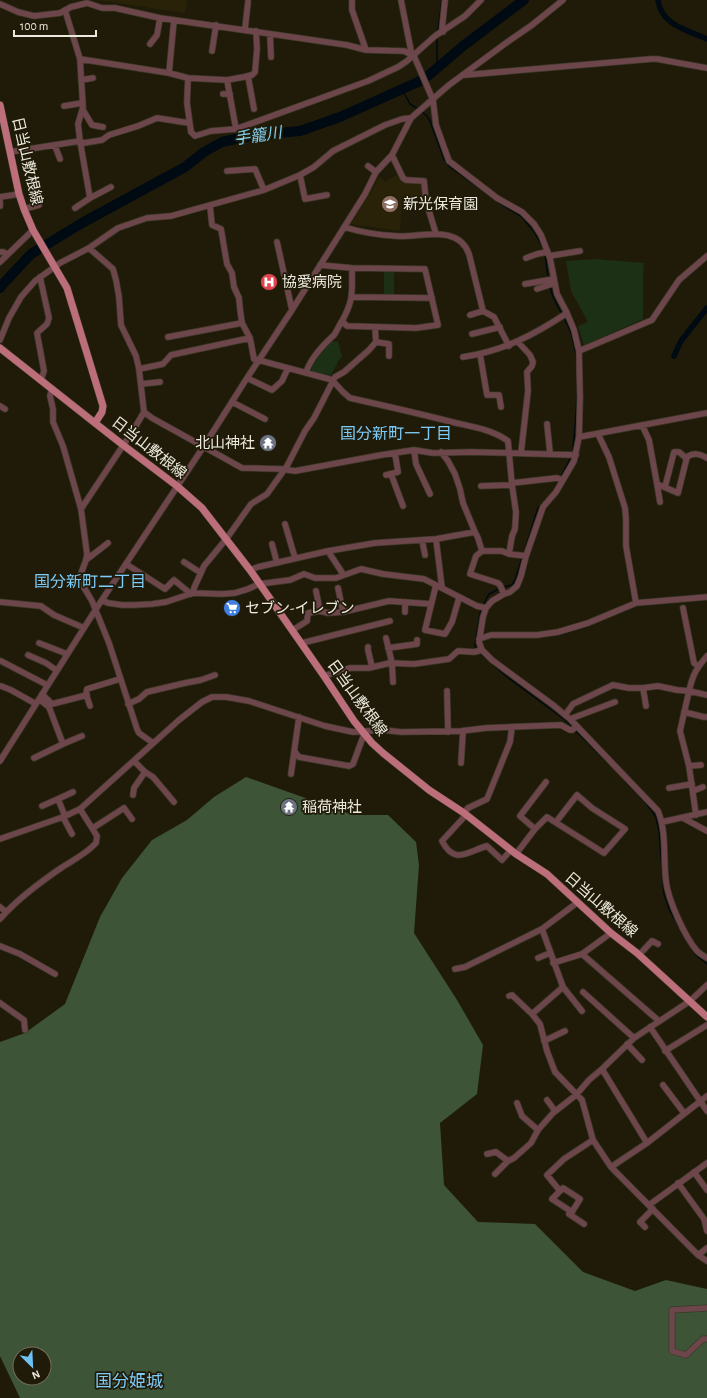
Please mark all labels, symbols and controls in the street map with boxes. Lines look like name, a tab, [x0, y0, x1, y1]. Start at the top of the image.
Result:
scale bar	[14, 12, 96, 38]
text: 100 m	[20, 20, 48, 32]
street label: 日当山敷根線	[10, 115, 46, 207]
water label: 手籠川	[233, 123, 285, 147]
school or university icon: 新光保育園	[380, 194, 400, 214]
place label: 新光保育園	[403, 196, 478, 212]
hospital icon: 協愛病院	[259, 272, 279, 292]
place label: 協愛病院	[282, 273, 342, 290]
street label: 日当山敷根線	[109, 413, 190, 482]
district label: 国分新町一丁目	[340, 425, 452, 442]
temple icon: 北山神社	[258, 433, 278, 453]
place label: 北山神社	[195, 434, 255, 451]
district label: 国分新町二丁目	[34, 573, 146, 590]
supermarket icon: セブン-イレブン	[222, 598, 242, 618]
place label: セブン-イレブン	[245, 600, 355, 616]
street label: 日当山敷根線	[324, 656, 391, 739]
temple icon: 稲荷神社	[279, 797, 299, 817]
place label: 稲荷神社	[302, 799, 362, 815]
street label: 日当山敷根線	[562, 868, 641, 940]
north arrow	[12, 1346, 52, 1386]
text: N	[30, 1368, 42, 1381]
district label: 国分姫城	[95, 1371, 163, 1390]

